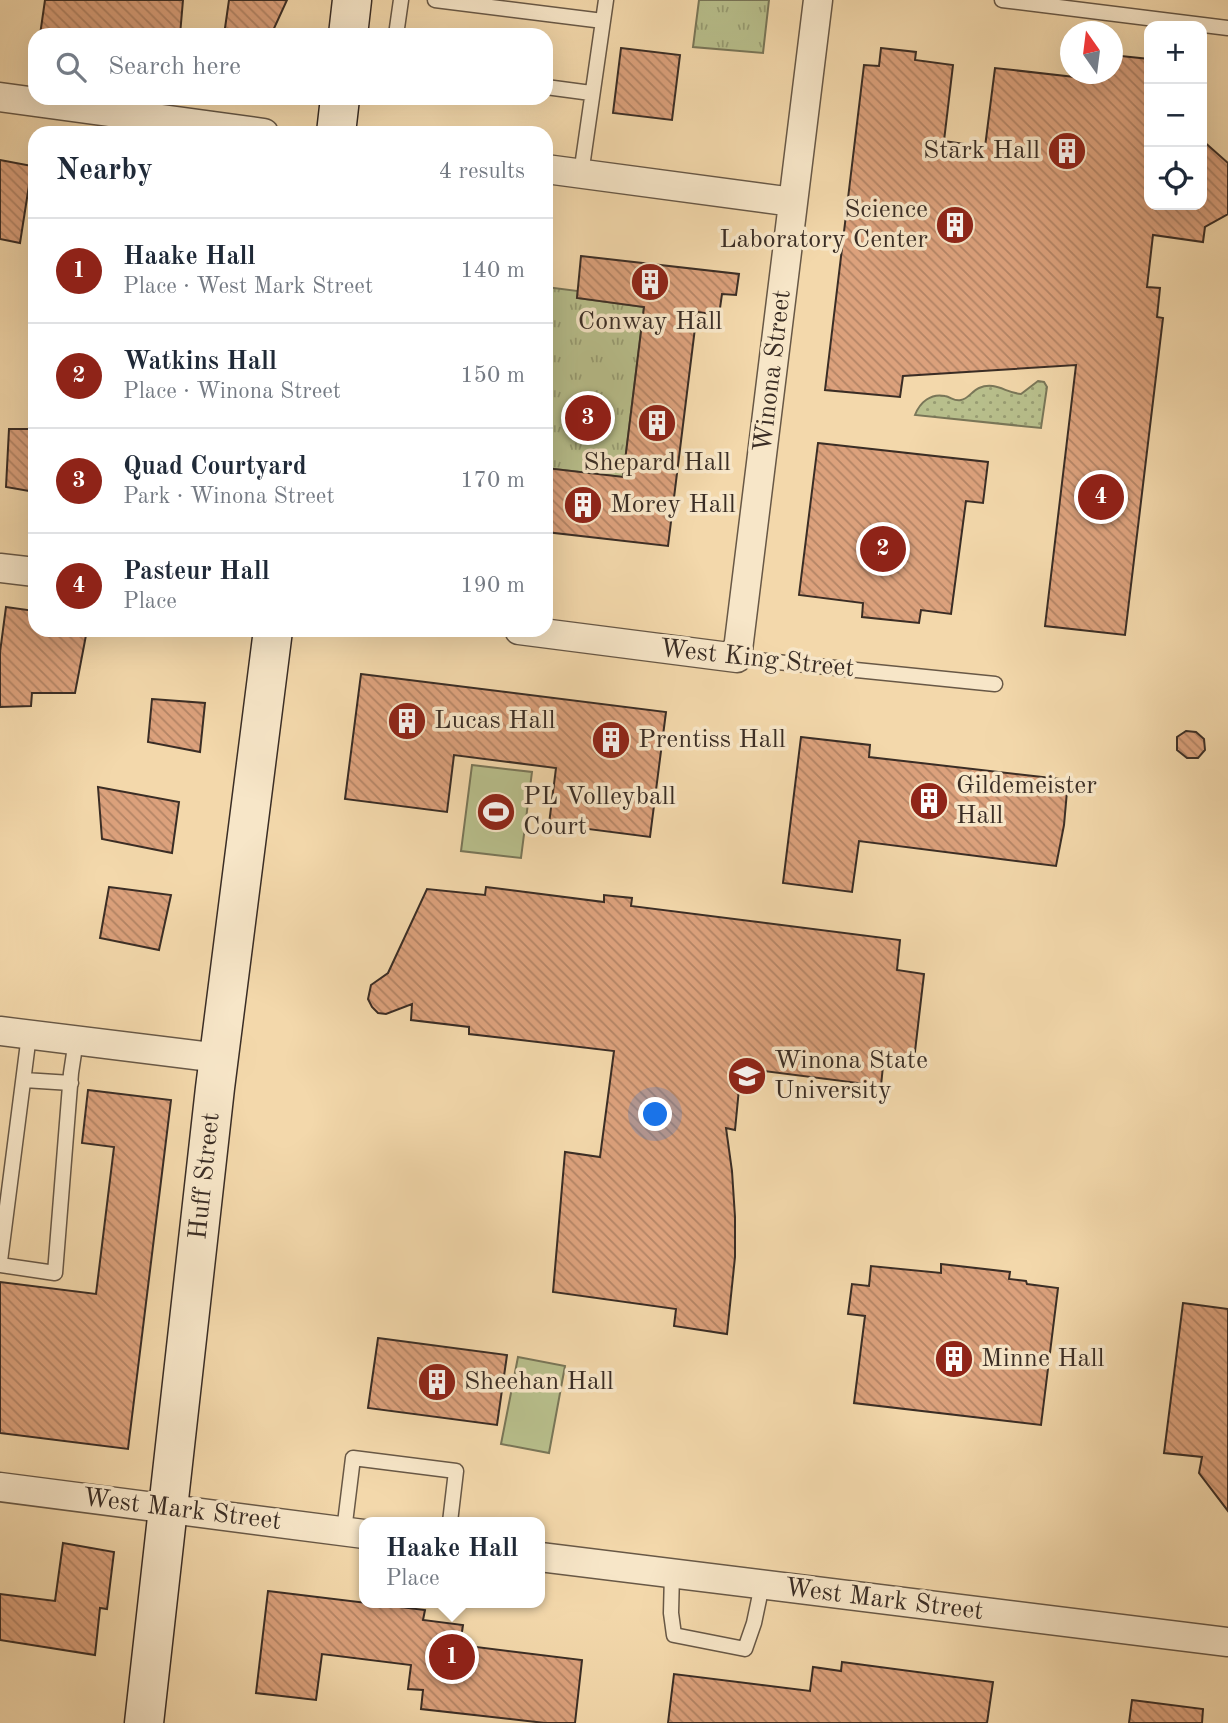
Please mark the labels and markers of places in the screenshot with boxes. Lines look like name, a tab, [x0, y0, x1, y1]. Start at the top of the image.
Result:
building icon: Stark Hall	[1046, 130, 1088, 172]
place label: Stark Hall	[923, 138, 1040, 164]
place label: Science Laboratory Center	[719, 197, 928, 253]
building icon: Science Laboratory Center	[934, 204, 976, 246]
building icon: Conway Hall	[629, 261, 671, 303]
place label: Conway Hall	[578, 309, 722, 335]
pin: 3	[565, 392, 611, 444]
building icon: Shepard Hall	[636, 402, 678, 444]
place label: Shepard Hall	[583, 450, 731, 476]
pin: 4	[1078, 471, 1124, 523]
building icon: Morey Hall	[562, 484, 604, 526]
place label: Morey Hall	[610, 492, 736, 518]
pin: 2	[860, 523, 906, 575]
building icon: Lucas Hall	[386, 700, 428, 742]
place label: Lucas Hall	[434, 708, 555, 734]
building icon: Prentiss Hall	[590, 719, 632, 761]
place label: Prentiss Hall	[638, 727, 786, 753]
place label: Gildemeister Hall	[956, 773, 1097, 829]
building icon: Gildemeister Hall	[908, 780, 950, 822]
place label: PL Volleyball Court	[523, 784, 676, 840]
sports icon: PL Volleyball Court	[475, 791, 517, 833]
place label: Winona State University	[774, 1048, 928, 1104]
school or university icon: Winona State University	[726, 1055, 768, 1097]
building icon: Minne Hall	[933, 1338, 975, 1380]
place label: Minne Hall	[981, 1346, 1105, 1372]
building icon: Sheehan Hall	[416, 1361, 458, 1403]
place label: Sheehan Hall	[464, 1369, 614, 1395]
pin: 1	[429, 1631, 475, 1683]

